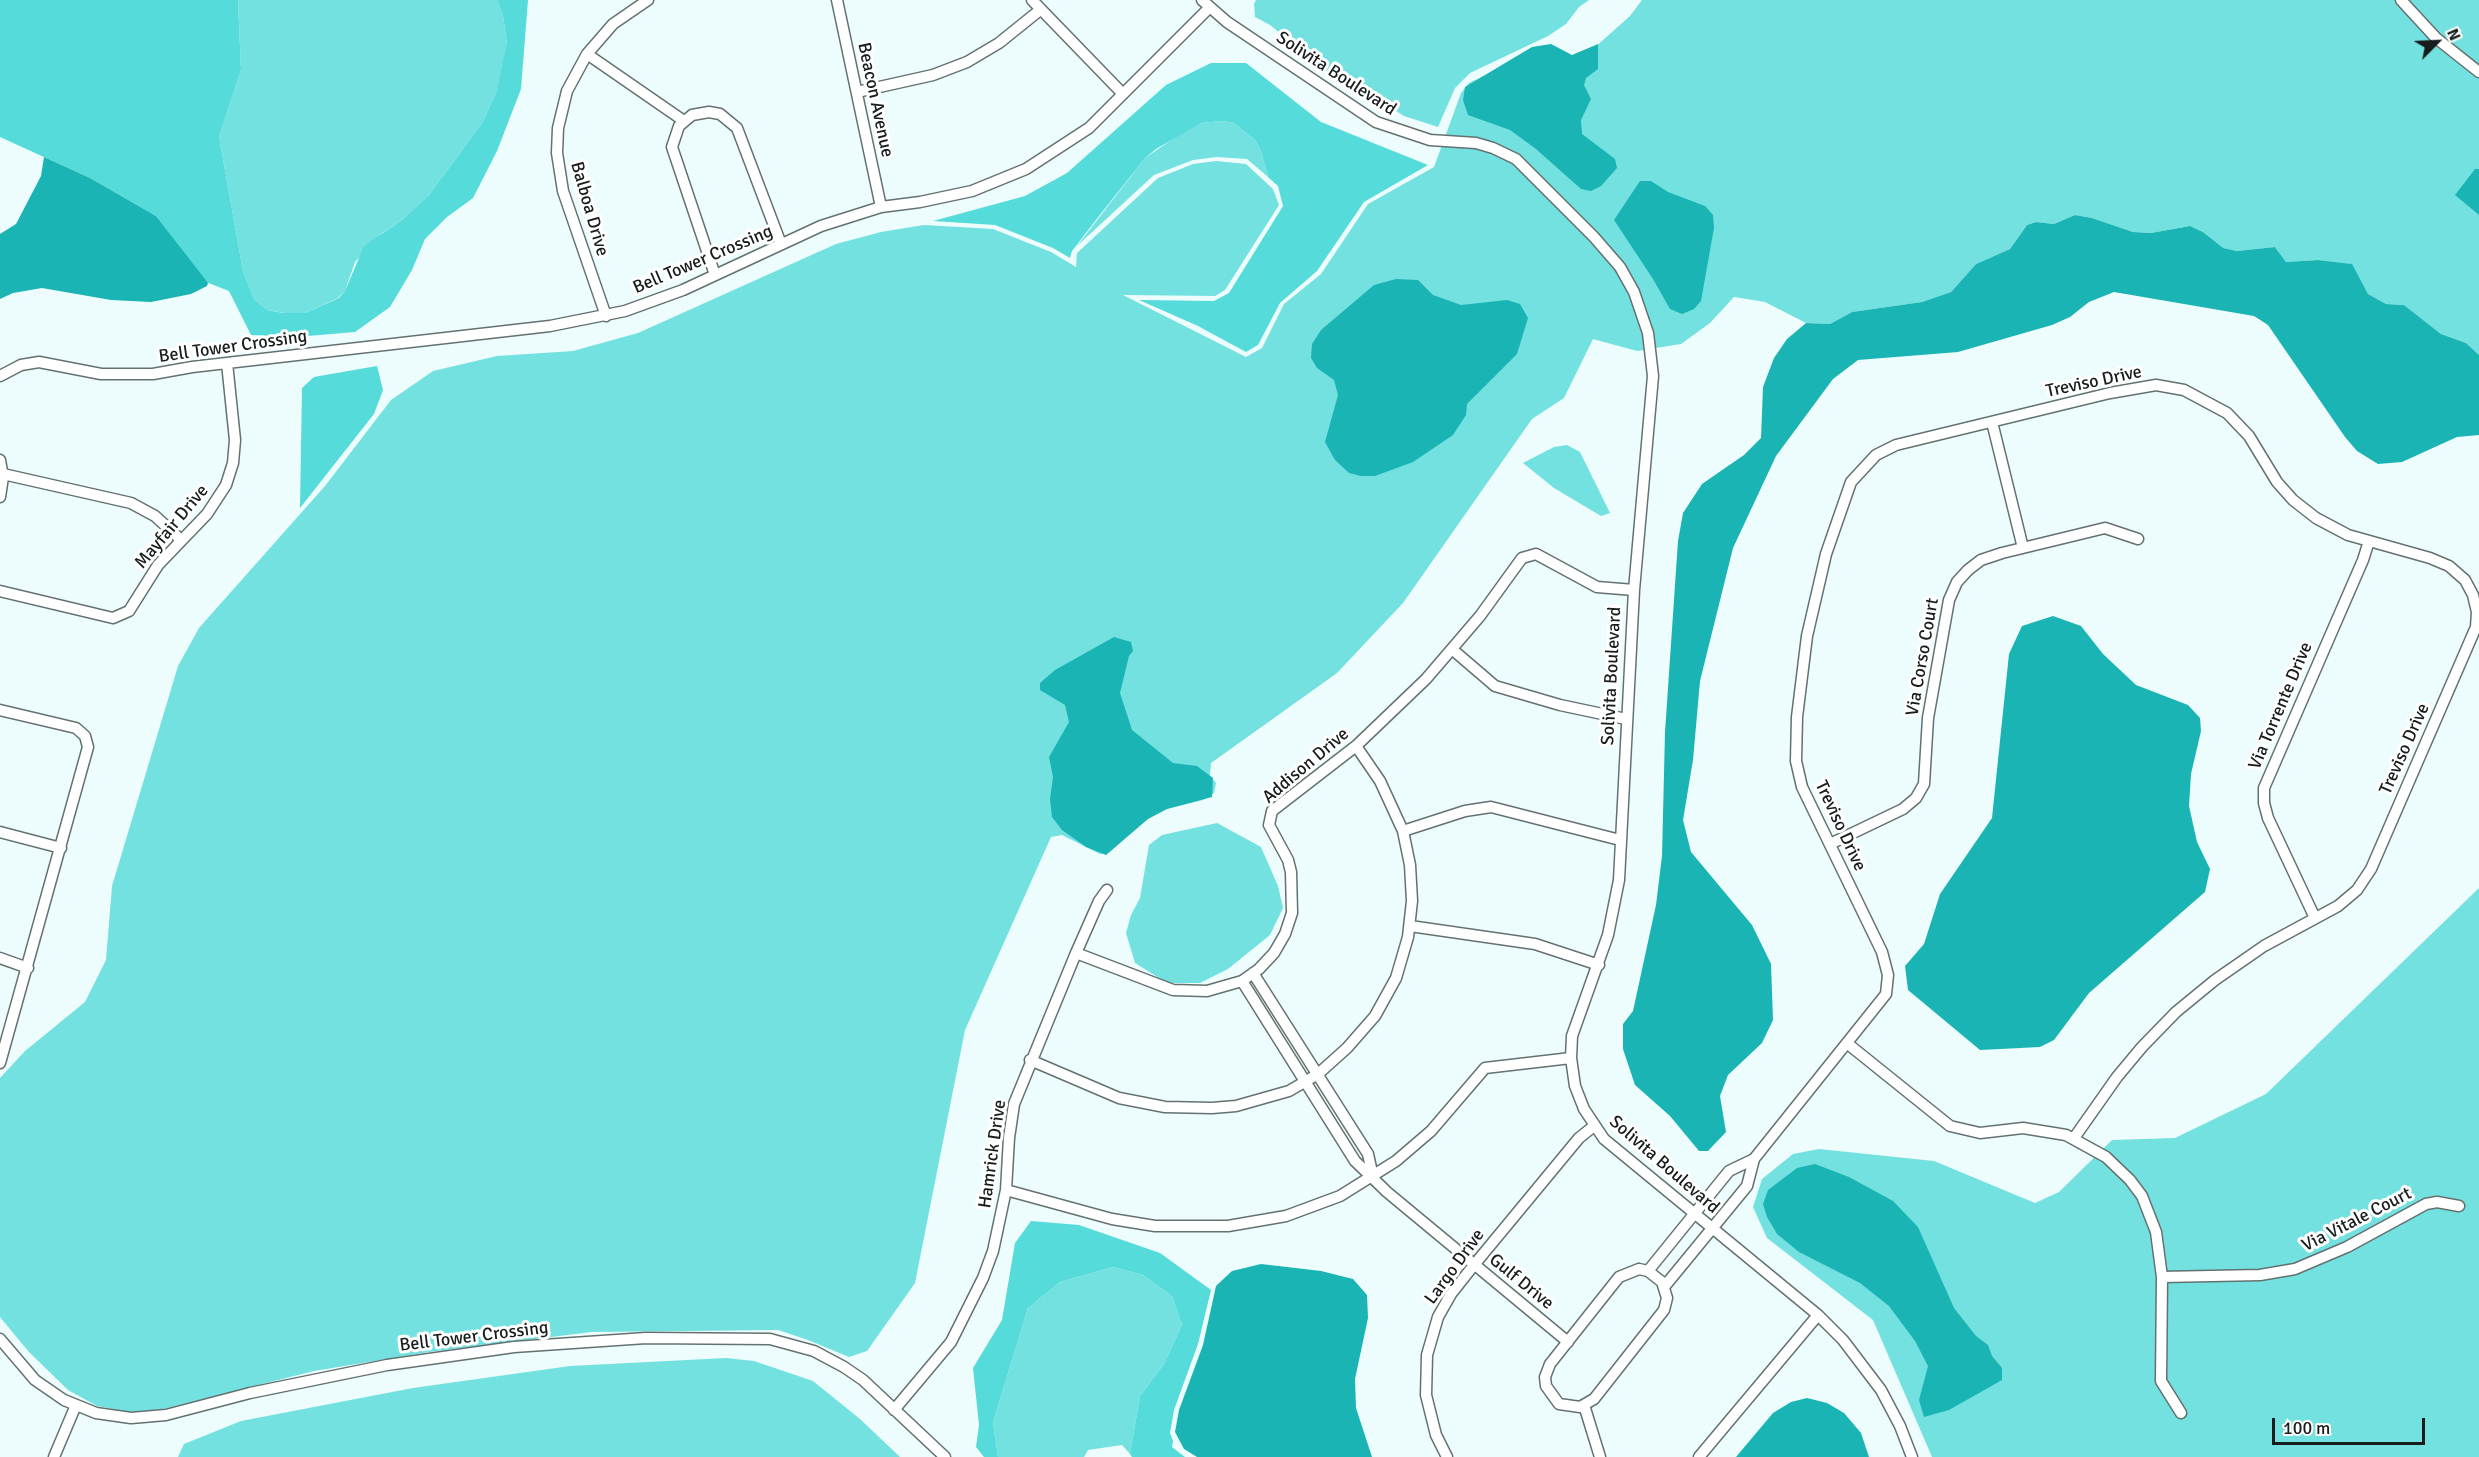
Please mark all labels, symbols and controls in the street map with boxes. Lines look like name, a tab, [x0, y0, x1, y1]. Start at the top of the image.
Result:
north arrow	[2407, 12, 2467, 72]
text: N	[2442, 26, 2465, 44]
street label: Solivita Boulevard	[1272, 27, 1400, 121]
street label: Beacon Avenue	[852, 41, 898, 159]
street label: Balboa Drive	[565, 159, 613, 259]
street label: Bell Tower Crossing	[630, 221, 776, 299]
street label: Bell Tower Crossing	[157, 326, 309, 368]
street label: Treviso Drive	[2044, 361, 2144, 403]
street label: Mayfair Drive	[131, 481, 213, 573]
street label: Via Corso Court	[1902, 596, 1944, 718]
street label: Solivita Boulevard	[1598, 606, 1626, 746]
street label: Via Torrente Drive	[2244, 639, 2318, 773]
street label: Treviso Drive	[2375, 700, 2435, 798]
street label: Addison Drive	[1258, 724, 1354, 808]
street label: Treviso Drive	[1810, 777, 1870, 875]
street label: Hamrick Drive	[975, 1098, 1011, 1210]
street label: Solivita Boulevard	[1605, 1111, 1723, 1219]
street label: Via Vitale Court	[2299, 1183, 2415, 1257]
street label: Largo Drive	[1420, 1225, 1490, 1309]
street label: Gulf Drive	[1484, 1249, 1558, 1315]
street label: Bell Tower Crossing	[398, 1317, 550, 1357]
scale bar	[2275, 1406, 2428, 1444]
text: 100 m	[2283, 1417, 2330, 1439]

